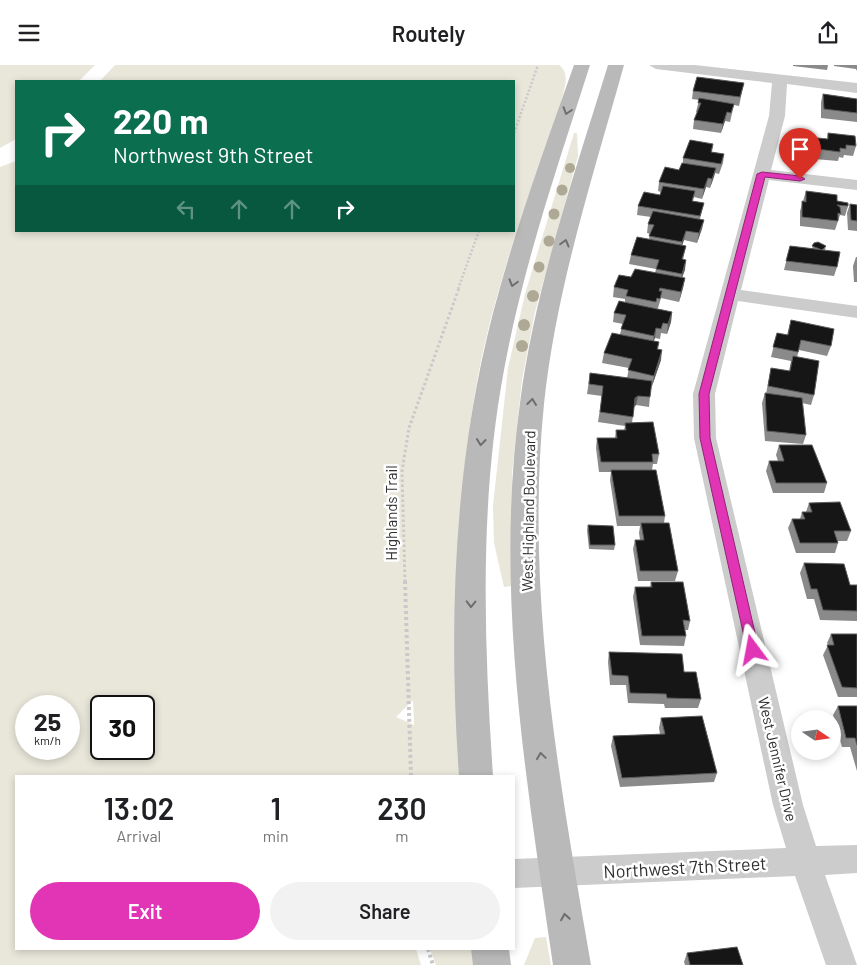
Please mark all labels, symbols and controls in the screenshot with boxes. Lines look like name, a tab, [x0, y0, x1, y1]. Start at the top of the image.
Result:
icon: menu	[15, 19, 43, 47]
icon: share	[814, 19, 842, 47]
text: Routely	[392, 20, 465, 46]
text: 220 m	[113, 99, 208, 141]
icon: right	[30, 100, 95, 165]
one-way arrow	[563, 107, 573, 115]
pin	[779, 128, 821, 179]
icon: arrive	[786, 135, 814, 163]
text: Northwest 9th Street	[113, 141, 314, 167]
icon: left	[172, 195, 200, 223]
icon: ahead	[225, 195, 253, 223]
icon: ahead	[278, 195, 306, 223]
icon: right	[331, 195, 359, 223]
one-way arrow	[559, 239, 570, 248]
one-way arrow	[509, 279, 519, 287]
one-way arrow	[526, 398, 537, 406]
street label: West Highland Boulevard	[518, 430, 538, 592]
one-way arrow	[476, 439, 487, 447]
street label: Highlands Trail	[382, 465, 400, 561]
one-way arrow	[466, 601, 476, 609]
position arrow	[726, 623, 778, 675]
speed limit sign: 30	[90, 695, 155, 760]
street label: West Jennifer Drive	[755, 695, 801, 823]
text: 25	[34, 706, 61, 736]
north arrow	[791, 710, 841, 760]
map controls	[791, 710, 841, 760]
text: km/h	[34, 733, 61, 747]
one-way arrow	[537, 752, 547, 760]
text: 13:02	[104, 790, 174, 826]
text: 1	[270, 790, 281, 826]
text: 230	[377, 790, 426, 826]
text: Arrival	[117, 826, 161, 845]
text: min	[263, 826, 289, 845]
text: m	[395, 826, 408, 845]
street label: Northwest 7th Street	[603, 852, 767, 882]
button: Exit	[30, 882, 260, 940]
button: Share	[270, 882, 500, 940]
one-way arrow	[560, 913, 570, 921]

